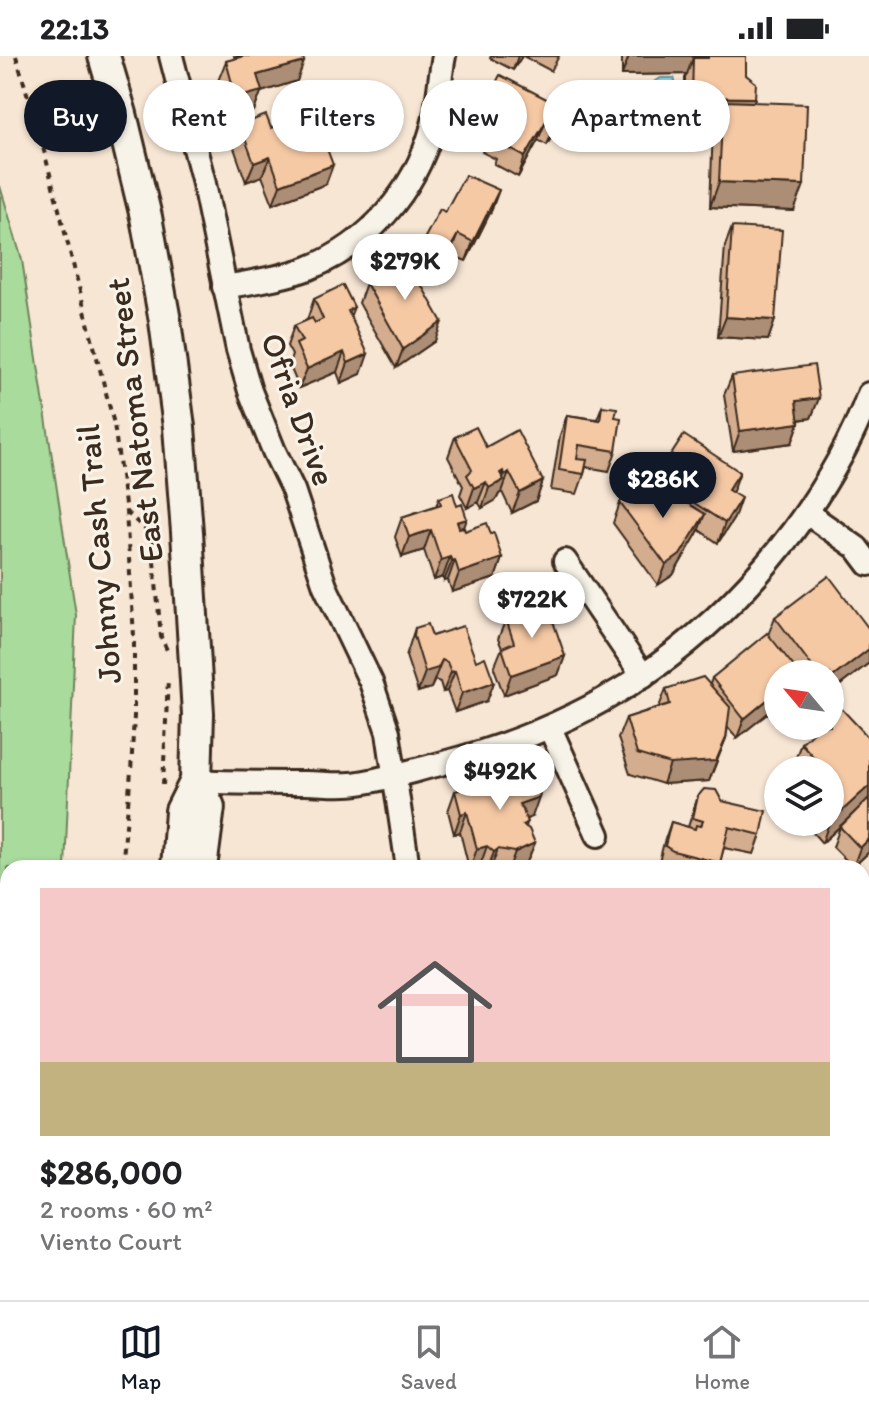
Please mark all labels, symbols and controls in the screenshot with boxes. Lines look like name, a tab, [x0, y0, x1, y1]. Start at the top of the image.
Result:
text: 22:13	[40, 10, 109, 47]
chip: Buy	[24, 80, 127, 152]
chip: Rent	[143, 80, 255, 152]
chip: Filters	[271, 80, 404, 152]
chip: New	[420, 80, 527, 152]
chip: Apartment	[543, 80, 730, 152]
pin: $279K	[349, 234, 461, 302]
text: $279K	[370, 244, 440, 276]
street label: East Natoma Street	[97, 275, 172, 565]
street label: Ofria Drive	[252, 327, 345, 491]
street label: Johnny Cash Trail	[67, 422, 130, 686]
pin: $286K	[607, 452, 719, 520]
text: $286K	[627, 462, 699, 494]
pin: $722K	[476, 572, 588, 640]
text: $722K	[497, 582, 567, 614]
north arrow	[764, 660, 844, 740]
map controls	[764, 660, 844, 836]
pin: $492K	[444, 744, 556, 812]
text: $492K	[464, 754, 536, 786]
button: layers	[764, 756, 844, 836]
icon: home	[363, 940, 507, 1084]
text: $286,000	[40, 1152, 183, 1193]
text: 2 rooms · 60 m²	[40, 1193, 213, 1225]
text: Viento Court	[40, 1225, 182, 1257]
tab: Map	[119, 1320, 163, 1395]
tab: Saved	[401, 1320, 457, 1395]
tab: Home	[695, 1320, 750, 1395]

